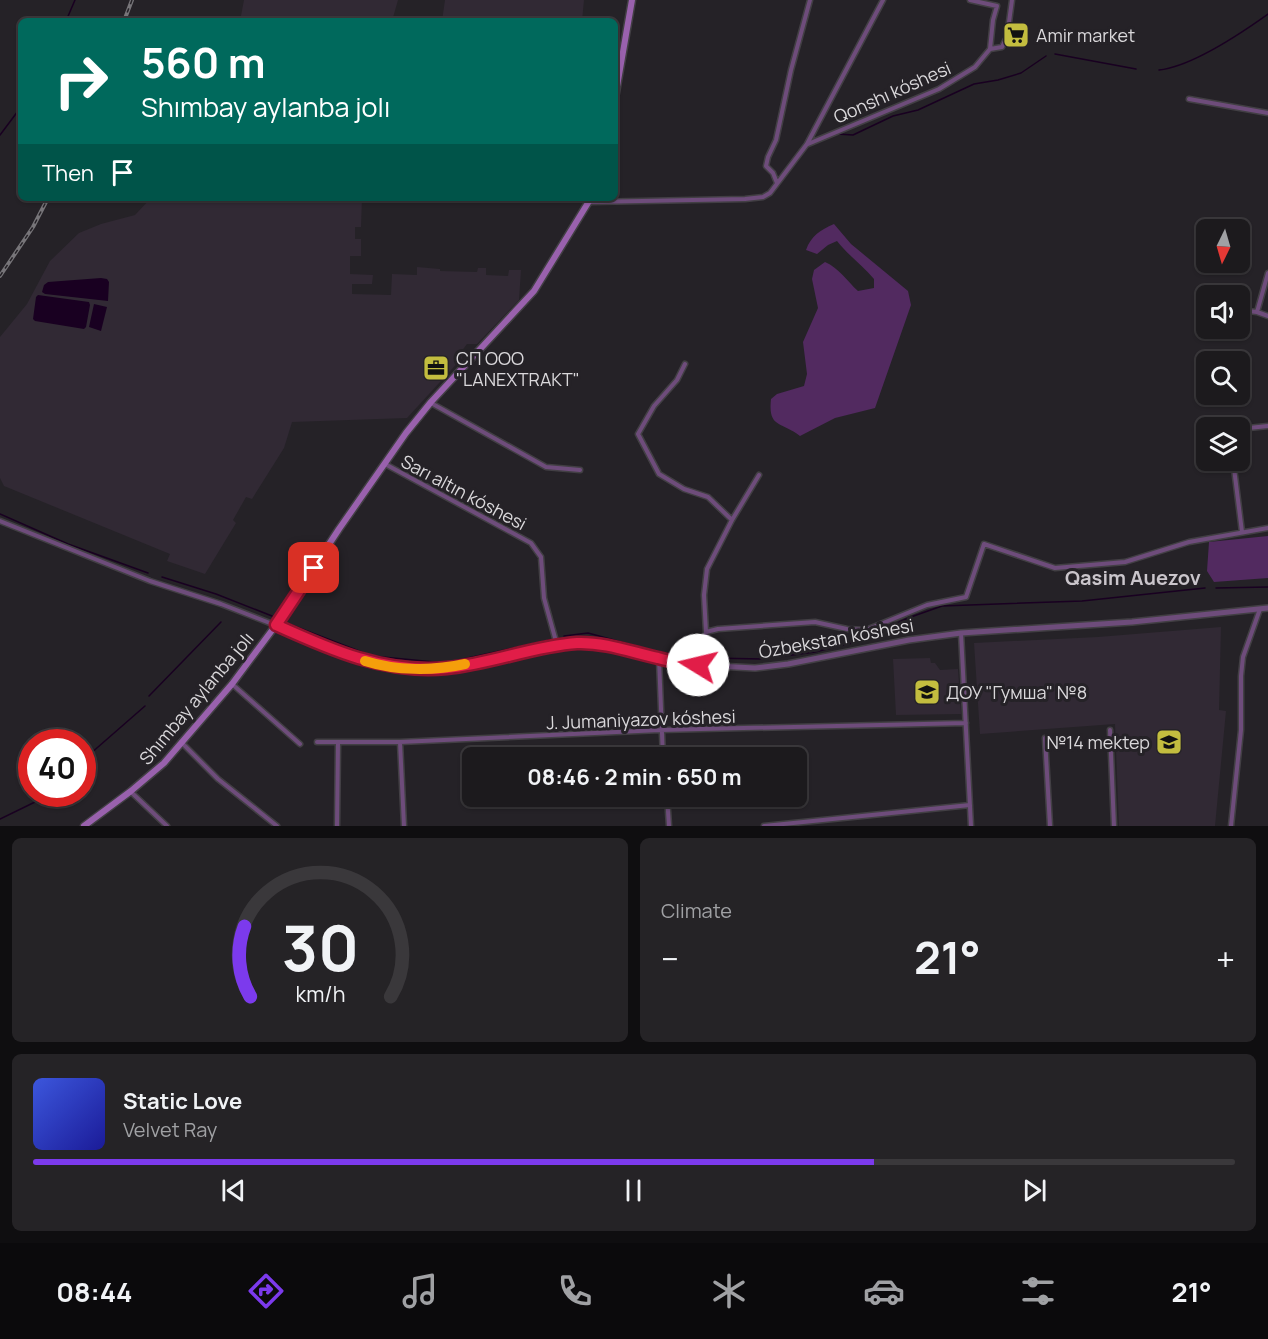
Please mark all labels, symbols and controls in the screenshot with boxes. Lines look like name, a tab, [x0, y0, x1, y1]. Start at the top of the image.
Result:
supermarket icon: Amir market	[1001, 20, 1031, 50]
place label: Amir market	[1036, 23, 1135, 47]
text: 560 m	[141, 33, 266, 91]
icon: right	[42, 42, 120, 120]
street label: Qonshı kóshesi	[830, 55, 954, 129]
text: Shımbay aylanba jolı	[141, 88, 390, 125]
icon: arrive	[106, 156, 139, 189]
text: Then	[42, 158, 94, 188]
north arrow	[1196, 219, 1250, 273]
map controls	[1196, 219, 1250, 471]
button: sound	[1196, 285, 1250, 339]
place label: СП ООО "LANEXTRAKT"	[456, 346, 580, 391]
button: search	[1196, 351, 1250, 405]
office icon: СП ООО "LANEXTRAKT"	[421, 353, 451, 383]
button: layers	[1196, 417, 1250, 471]
street label: Sarı altın kóshesi	[397, 449, 531, 535]
pin	[288, 542, 339, 593]
icon: arrive	[297, 551, 330, 584]
district label: Qasim Auezov	[1065, 564, 1201, 591]
street label: Ózbekstan kóshesi	[757, 613, 915, 663]
street label: Shımbay aylanba jolı	[133, 627, 259, 769]
position arrow	[666, 633, 730, 697]
school or university icon: ДОУ "Гумша" №8	[912, 677, 942, 707]
place label: ДОУ "Гумша" №8	[946, 680, 1087, 704]
street label: J. Jumaniyazov kóshesi	[546, 704, 736, 734]
school or university icon: №14 mektep	[1154, 727, 1184, 757]
speed limit sign: 40	[18, 729, 96, 807]
place label: №14 mektep	[1046, 730, 1150, 754]
text: 08:46 · 2 min · 650 m	[527, 762, 742, 792]
text: Climate	[661, 897, 732, 924]
text: 30	[281, 904, 359, 990]
text: 21°	[914, 926, 981, 988]
text: −	[661, 936, 679, 981]
text: +	[1216, 936, 1235, 981]
text: km/h	[295, 979, 345, 1008]
text: Static Love	[123, 1086, 242, 1116]
text: Velvet Ray	[123, 1116, 217, 1143]
icon: previous	[217, 1174, 250, 1207]
icon: pause	[617, 1174, 650, 1207]
icon: next	[1018, 1174, 1051, 1207]
icon: directions	[245, 1270, 287, 1312]
icon: music	[399, 1270, 441, 1312]
icon: phone	[554, 1270, 596, 1312]
icon: climate	[708, 1270, 750, 1312]
icon: car	[863, 1270, 905, 1312]
icon: filters	[1017, 1270, 1059, 1312]
text: 08:44	[56, 1273, 132, 1310]
text: 21°	[1172, 1273, 1212, 1310]

